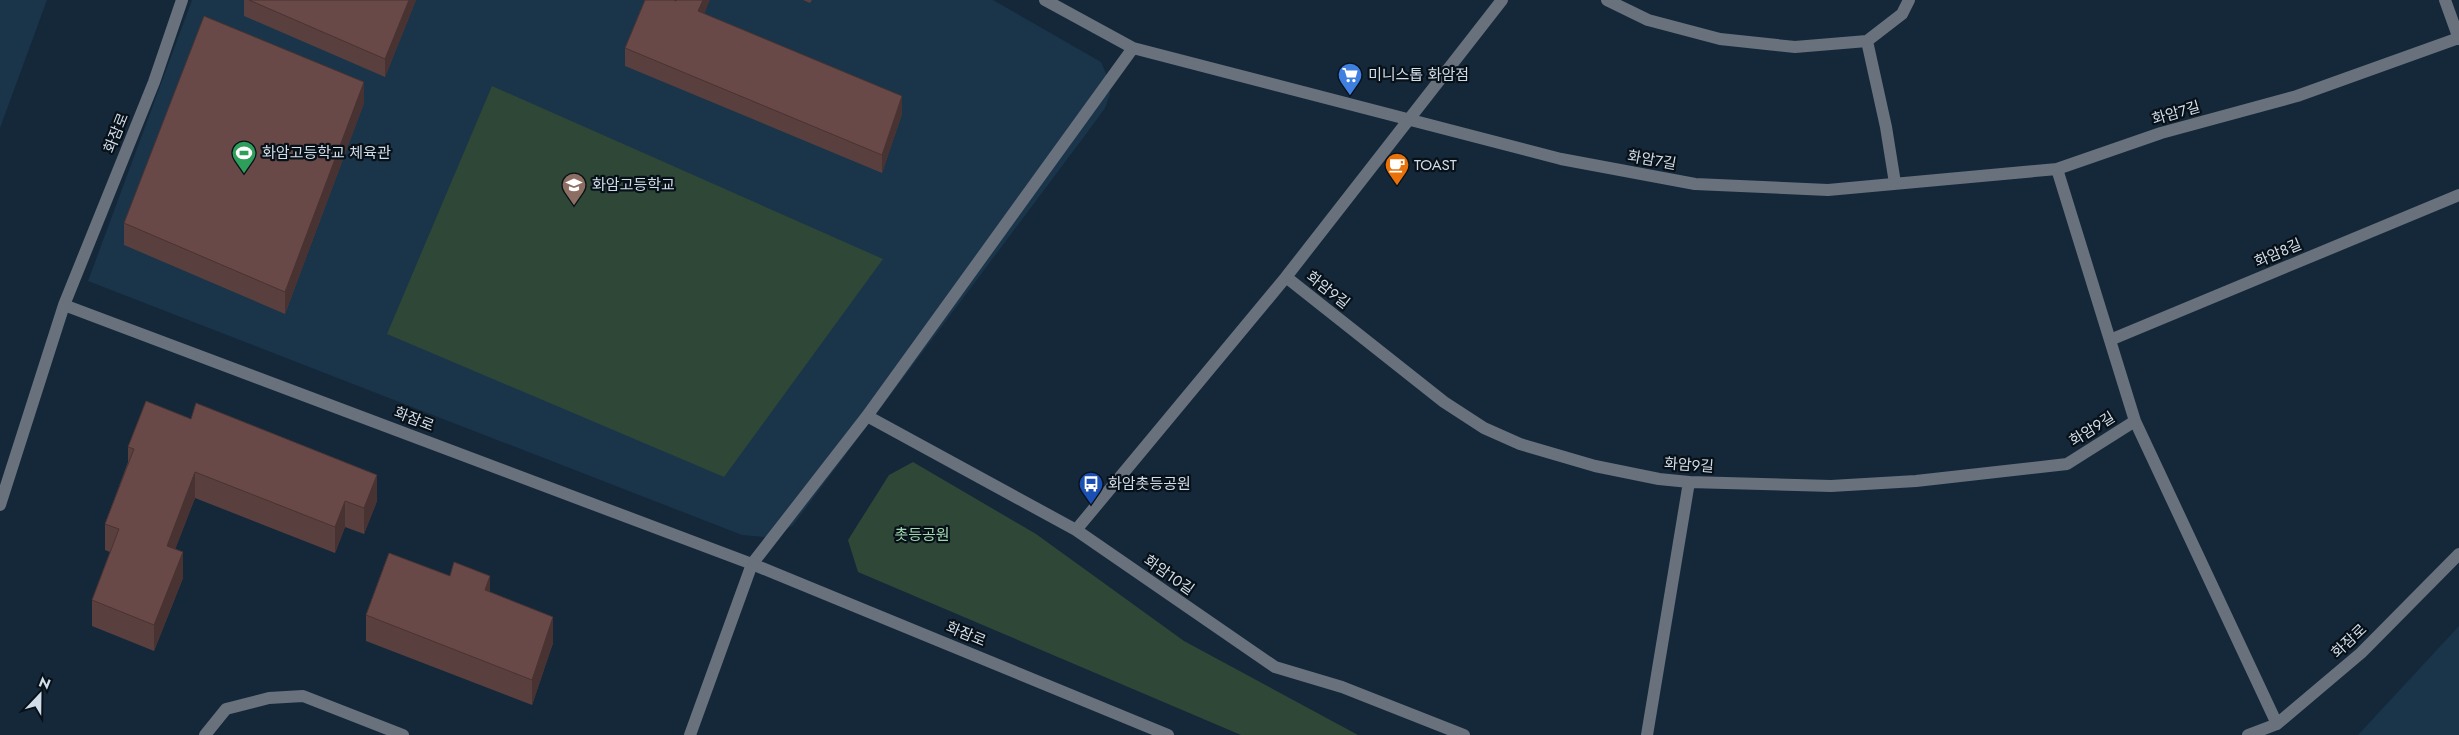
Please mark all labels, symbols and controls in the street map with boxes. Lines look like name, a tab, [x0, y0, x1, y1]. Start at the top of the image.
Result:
supermarket icon: 미니스톱 화암점	[1337, 62, 1363, 96]
place label: 미니스톱 화암점	[1368, 64, 1469, 86]
street label: 화암7길	[2149, 96, 2203, 130]
street label: 화잠로	[98, 110, 134, 156]
sports icon: 화암고등학교 체육관	[231, 140, 257, 174]
place label: 화암고등학교 체육관	[262, 142, 391, 164]
street label: 화암7길	[1626, 145, 1678, 175]
cafe icon: TOAST	[1384, 152, 1410, 186]
place label: TOAST	[1414, 154, 1457, 176]
school or university icon: 화암고등학교	[561, 172, 587, 206]
place label: 화암고등학교	[592, 174, 675, 196]
street label: 화암8길	[2251, 233, 2305, 273]
street label: 화암9길	[1302, 266, 1354, 314]
street label: 화잠로	[391, 401, 437, 437]
street label: 화암9길	[2065, 406, 2119, 452]
street label: 화암9길	[1663, 452, 1715, 478]
bus stop icon: 화암촛등공원	[1078, 471, 1104, 505]
place label: 화암촛등공원	[1108, 473, 1191, 495]
park label: 촛등공원	[894, 524, 950, 546]
street label: 화암10길	[1139, 550, 1199, 600]
street label: 화잠로	[943, 616, 989, 652]
street label: 화잠로	[2326, 619, 2372, 663]
north arrow	[15, 670, 65, 720]
text: N	[36, 672, 54, 694]

